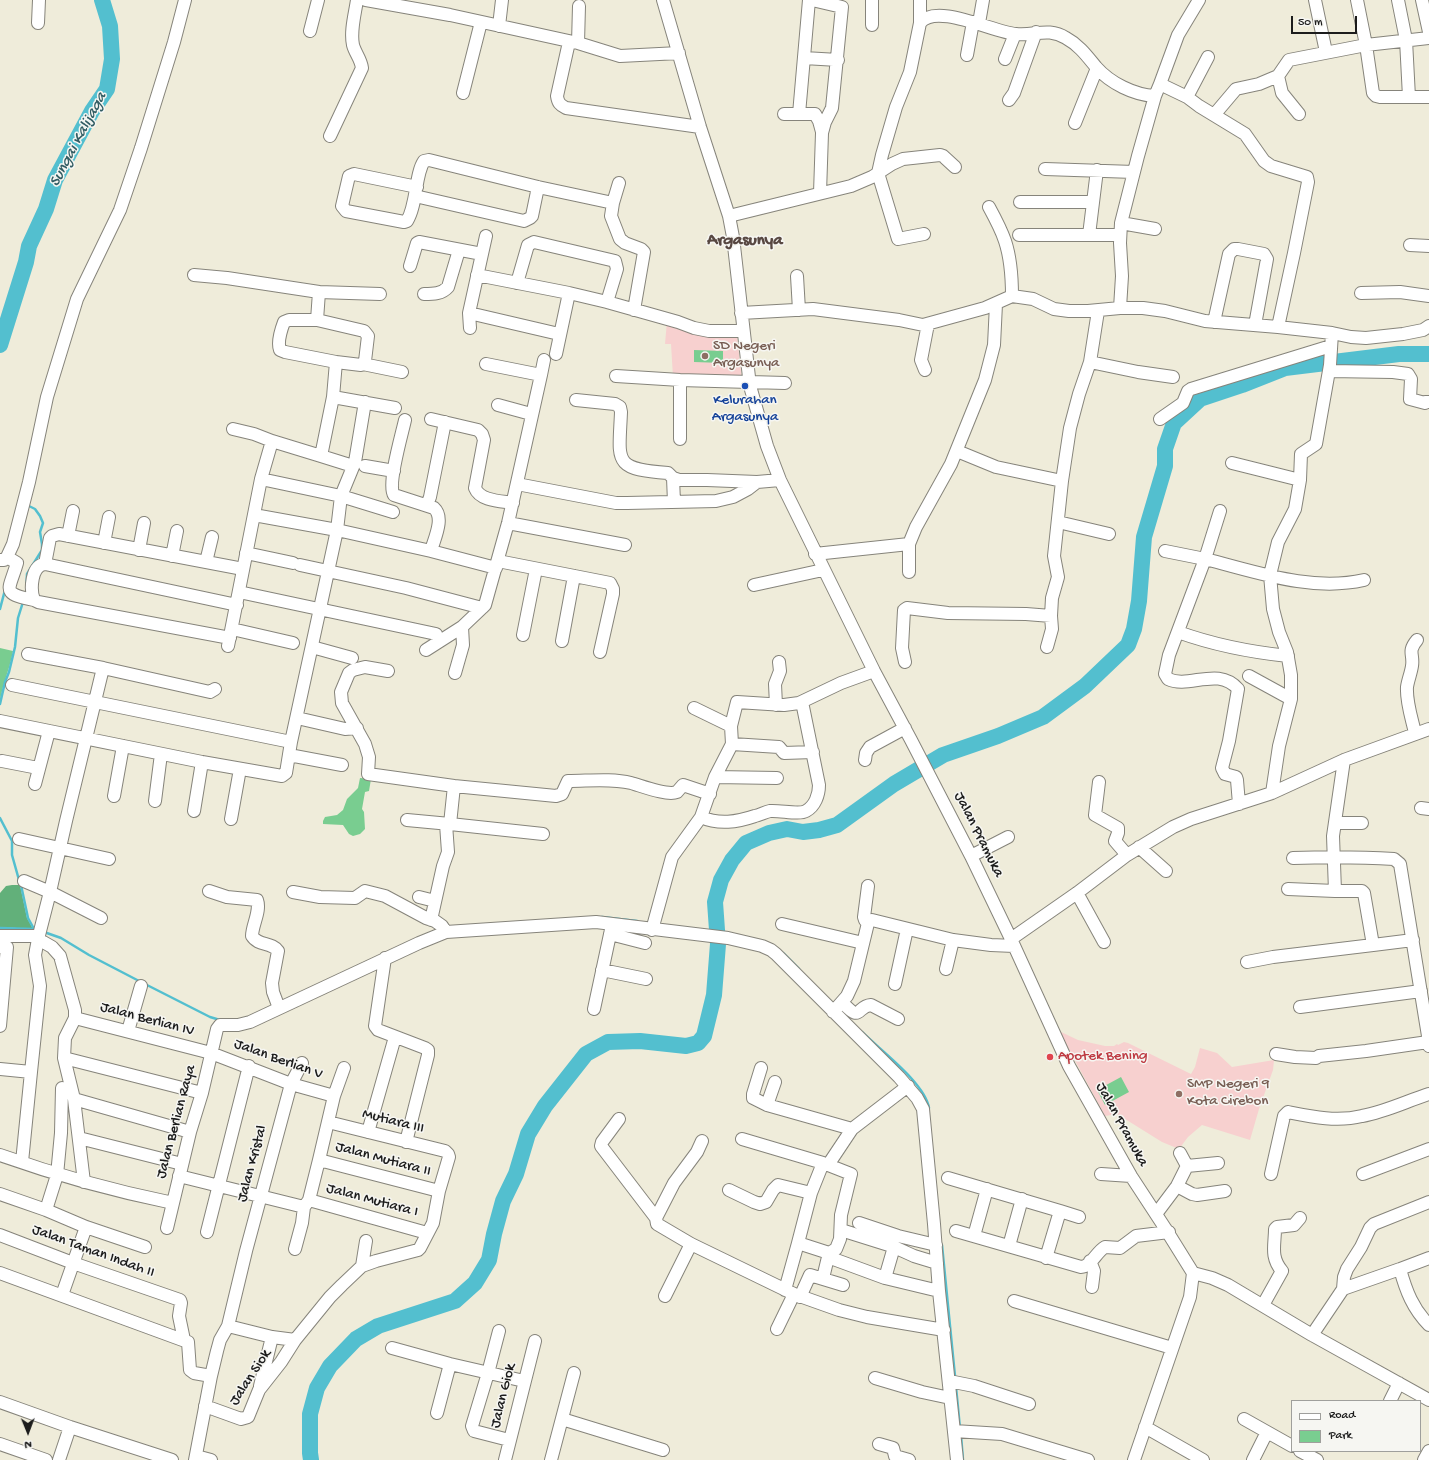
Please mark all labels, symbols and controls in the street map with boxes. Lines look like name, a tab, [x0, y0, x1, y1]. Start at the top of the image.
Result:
scale bar	[1293, 8, 1359, 34]
text: 50 m	[1298, 16, 1323, 30]
water label: Sungai Kalijaga	[46, 90, 112, 190]
district label: Argasunya	[707, 231, 783, 251]
place label: SD Negeri Argasunya	[713, 338, 779, 373]
marker: SD Negeri Argasunya	[700, 351, 710, 361]
marker: Kelurahan Argasunya	[740, 381, 750, 391]
place label: Kelurahan Argasunya	[712, 392, 778, 427]
street label: Jalan Pramuka	[949, 789, 1007, 881]
street label: Jalan Berlian IV	[98, 999, 196, 1041]
street label: Jalan Berlian V	[231, 1036, 325, 1084]
place label: Apotek Bening	[1058, 1048, 1148, 1066]
marker: Apotek Bening	[1045, 1052, 1055, 1062]
street label: Jalan Berlian Raya	[153, 1063, 201, 1181]
place label: SMP Negeri 9 Kota Cirebon	[1187, 1076, 1270, 1111]
street label: Jalan Pramuka	[1091, 1080, 1151, 1170]
marker: SMP Negeri 9 Kota Cirebon	[1174, 1089, 1184, 1099]
street label: Mutiara III	[360, 1106, 426, 1138]
street label: Jalan Kristal	[234, 1124, 272, 1204]
street label: Jalan Mutiara II	[333, 1139, 433, 1181]
street label: Jalan Mutiara I	[324, 1180, 420, 1222]
street label: Jalan Taman Indah II	[29, 1221, 157, 1283]
street label: Jalan Siok	[226, 1347, 276, 1409]
street label: Jalan Giok	[487, 1362, 521, 1430]
legend	[1291, 1400, 1421, 1452]
text: Road	[1329, 1409, 1355, 1423]
north arrow	[8, 1412, 48, 1452]
text: Park	[1329, 1429, 1352, 1443]
text: N	[25, 1438, 32, 1450]

